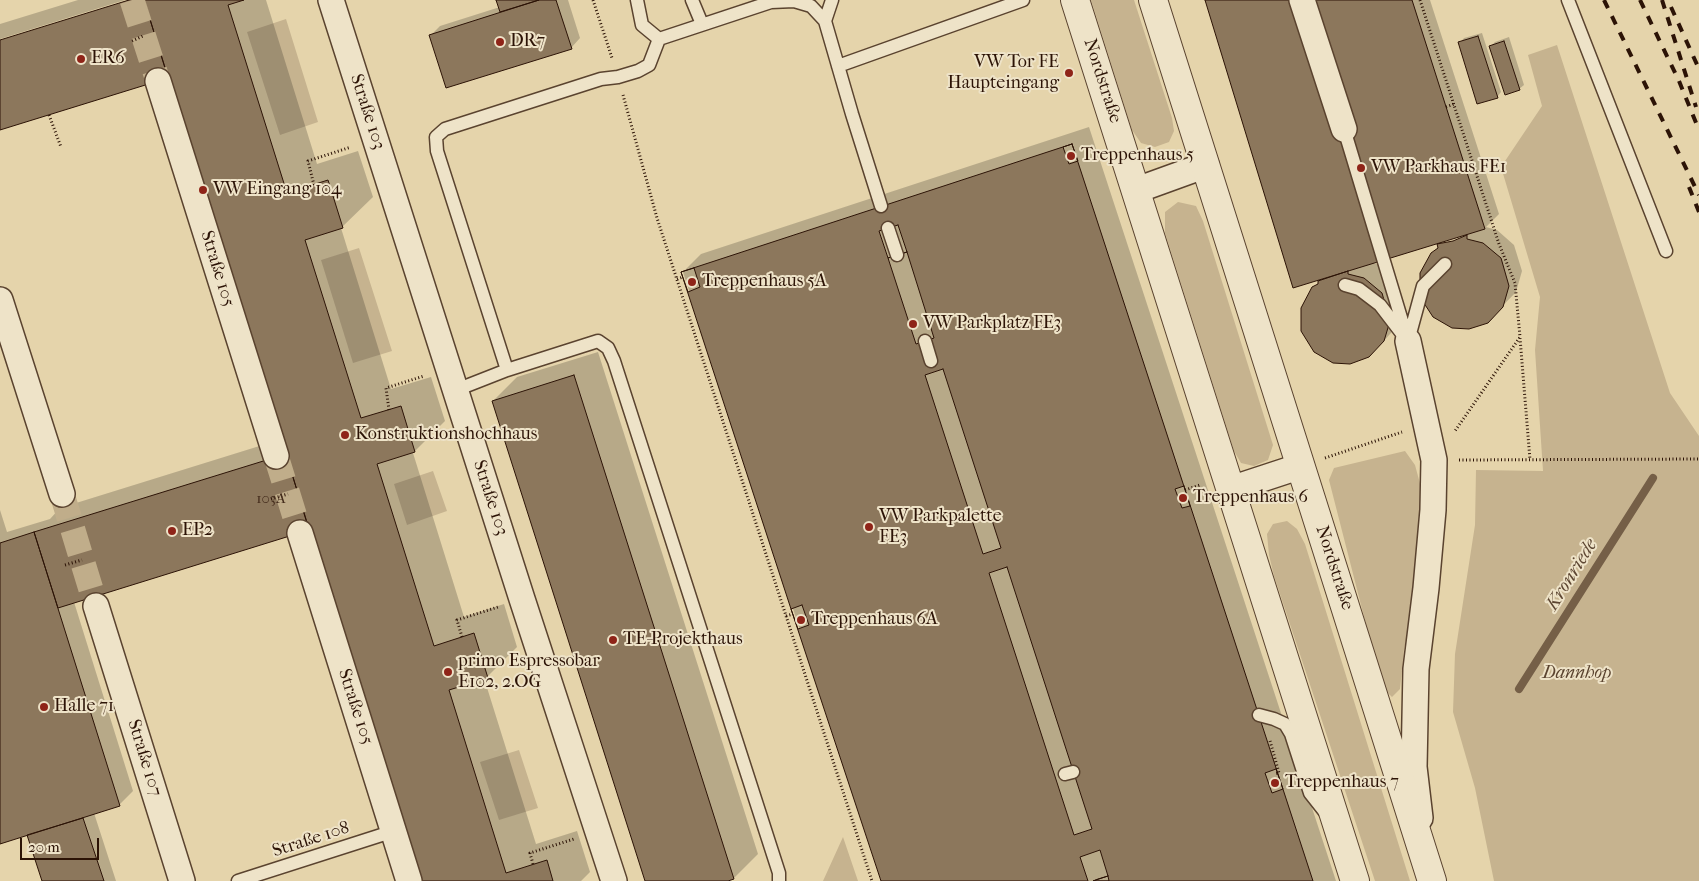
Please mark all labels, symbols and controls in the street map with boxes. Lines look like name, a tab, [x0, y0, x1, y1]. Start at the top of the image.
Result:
place label: DR7	[510, 31, 545, 53]
marker: DR7	[494, 36, 506, 48]
street label: Nordstraße	[1078, 36, 1126, 126]
place label: ER6	[91, 48, 125, 70]
place label: VW Tor FE Haupteingang	[947, 52, 1059, 94]
marker: ER6	[75, 53, 87, 65]
marker: VW Tor FE Haupteingang	[1063, 67, 1075, 79]
street label: Straße 103	[345, 72, 389, 152]
place label: Treppenhaus 5	[1081, 145, 1194, 167]
marker: Treppenhaus 5	[1065, 150, 1077, 162]
place label: VW Parkhaus FE1	[1371, 157, 1506, 179]
marker: VW Parkhaus FE1	[1355, 162, 1367, 174]
place label: VW Eingang 104	[213, 179, 342, 201]
marker: VW Eingang 104	[197, 184, 209, 196]
street label: Straße 105	[195, 228, 239, 310]
place label: Treppenhaus 5A	[702, 271, 827, 293]
marker: Treppenhaus 5A	[686, 276, 698, 288]
place label: VW Parkplatz FE3	[923, 313, 1061, 335]
marker: VW Parkplatz FE3	[907, 318, 919, 330]
place label: Konstruktionshochhaus	[355, 424, 537, 446]
marker: Konstruktionshochhaus	[339, 429, 351, 441]
street label: Straße 103	[468, 458, 512, 538]
place label: Treppenhaus 6	[1193, 487, 1308, 509]
house number: 103A	[256, 490, 286, 508]
marker: Treppenhaus 6	[1177, 492, 1189, 504]
place label: VW Parkpalette FE3	[879, 506, 1002, 548]
place label: EP2	[182, 520, 213, 542]
marker: VW Parkpalette FE3	[863, 521, 875, 533]
street label: Nordstraße	[1310, 523, 1358, 613]
marker: EP2	[166, 525, 178, 537]
water label: Kronriede	[1541, 535, 1603, 615]
place label: Treppenhaus 6A	[811, 609, 938, 631]
marker: Treppenhaus 6A	[795, 614, 807, 626]
place label: TE-Projekthaus	[623, 629, 743, 651]
marker: TE-Projekthaus	[607, 634, 619, 646]
place label: primo Espressobar E102, 2.OG	[458, 651, 600, 694]
park label: Dannhop	[1542, 663, 1612, 685]
street label: Straße 105	[333, 666, 377, 748]
marker: primo Espressobar E102, 2.OG	[442, 666, 454, 678]
place label: Halle 71	[54, 696, 114, 718]
marker: Halle 71	[38, 701, 50, 713]
street label: Straße 107	[122, 717, 166, 799]
place label: Treppenhaus 7	[1285, 772, 1399, 794]
marker: Treppenhaus 7	[1269, 777, 1281, 789]
street label: Straße 108	[270, 817, 352, 863]
scale bar	[22, 828, 101, 860]
text: 20 m	[28, 838, 60, 856]

